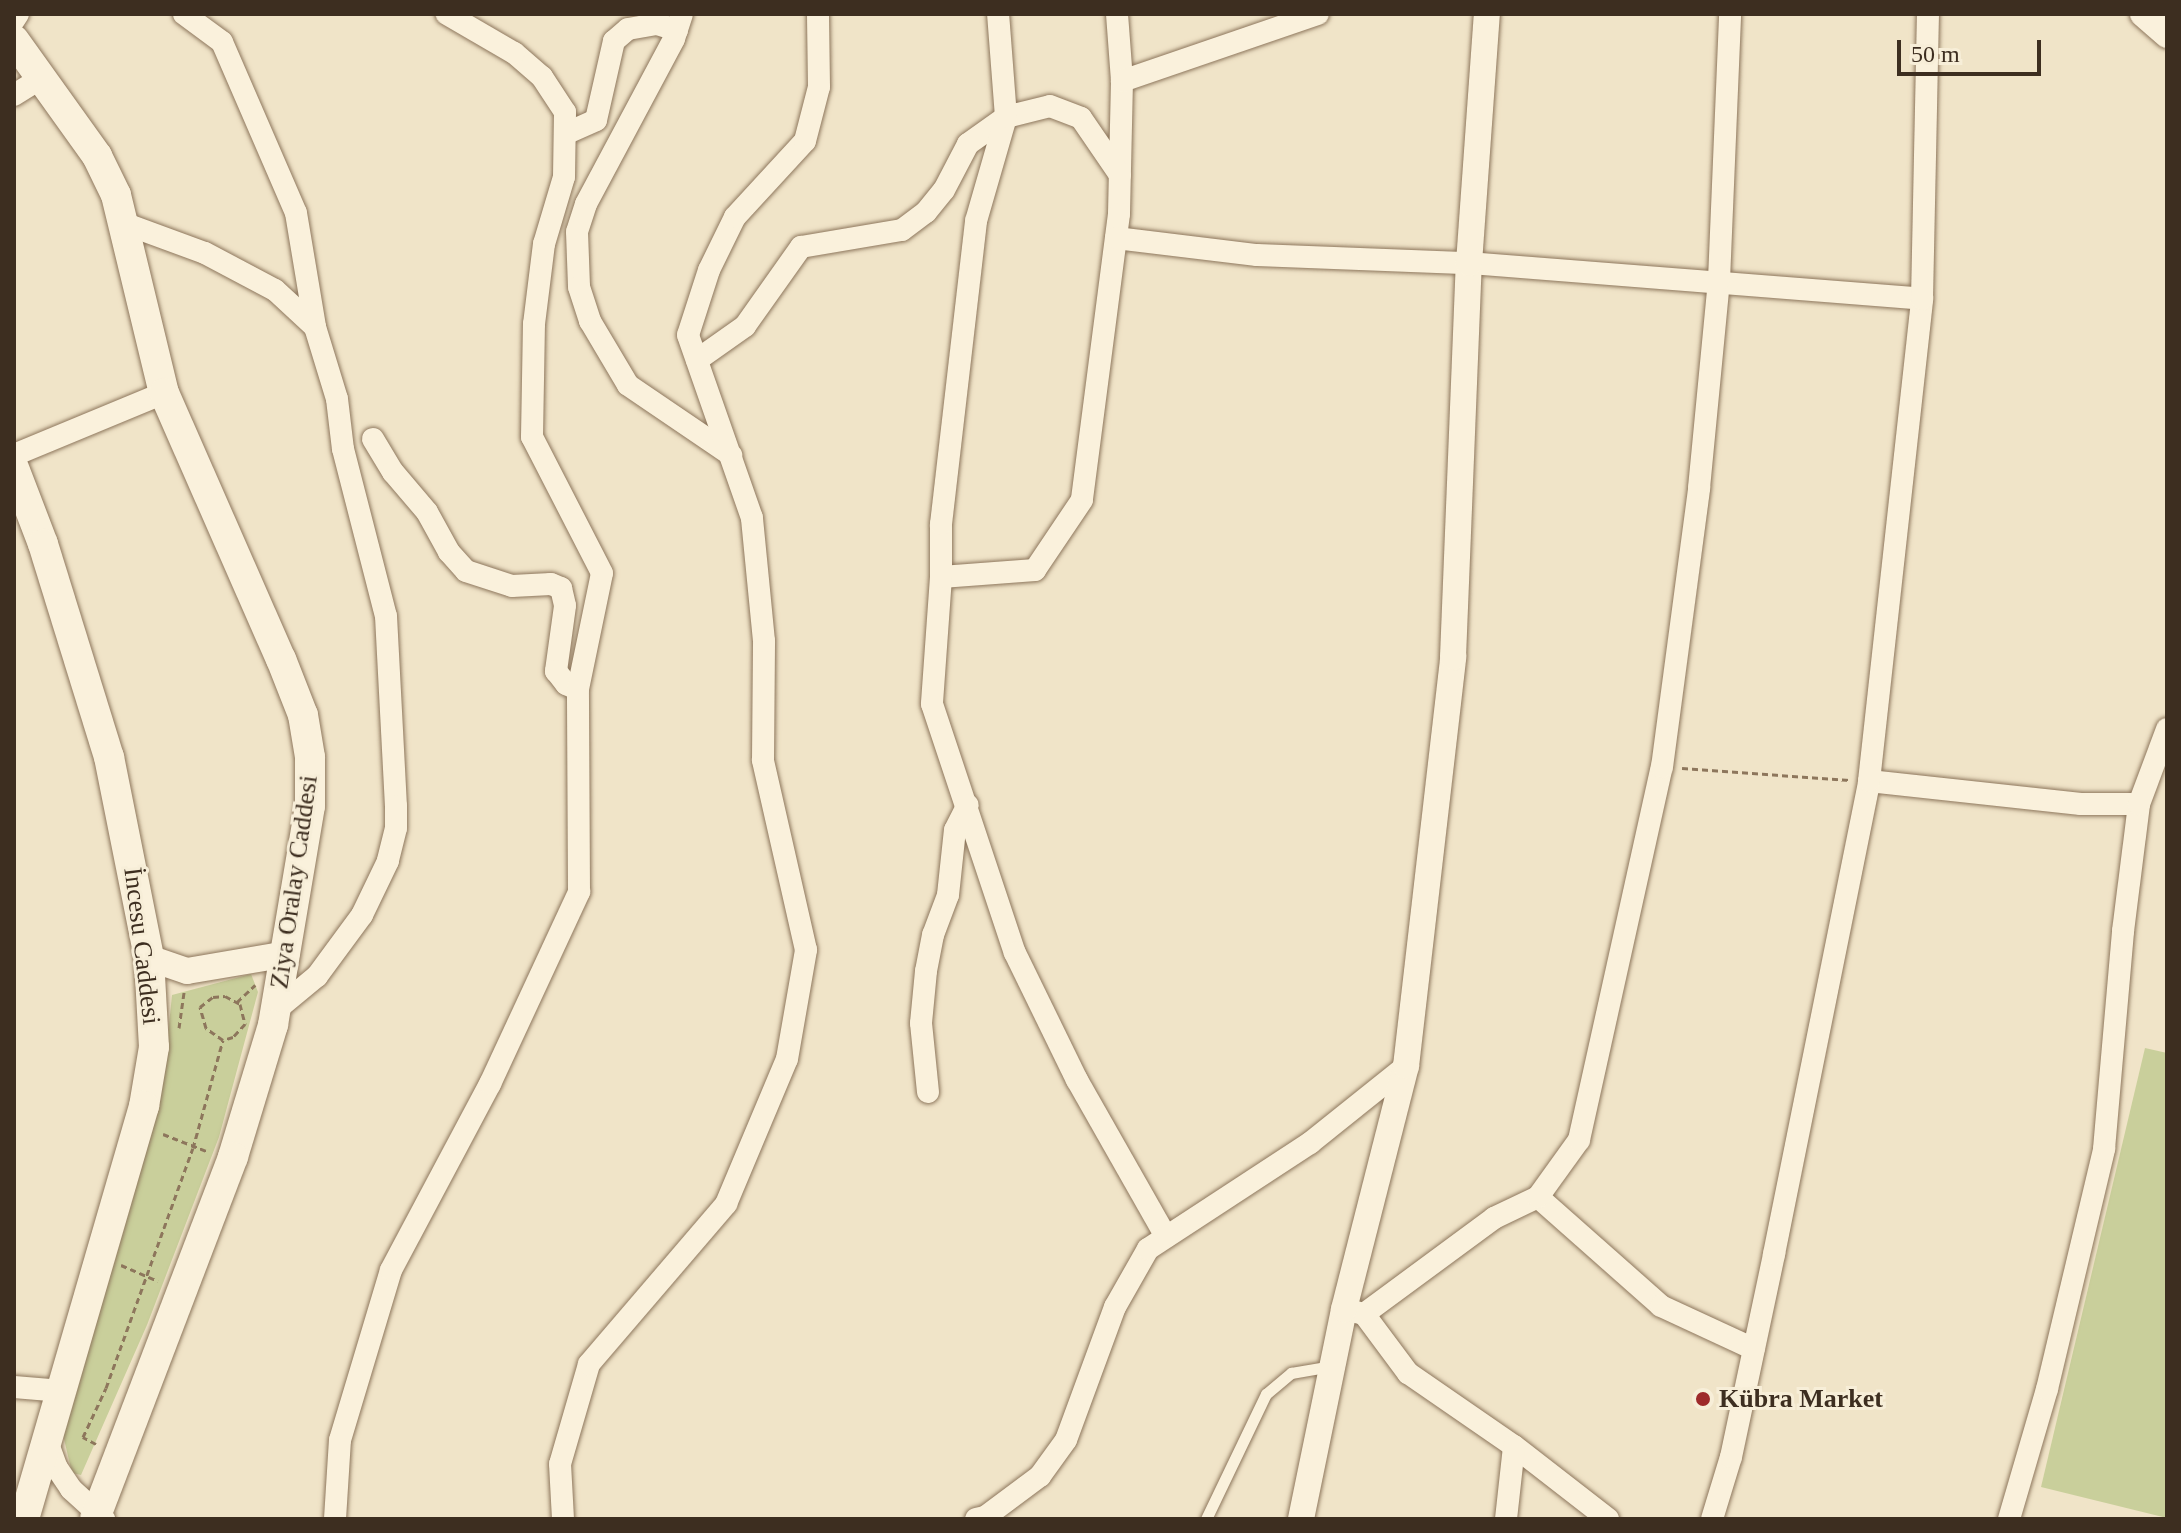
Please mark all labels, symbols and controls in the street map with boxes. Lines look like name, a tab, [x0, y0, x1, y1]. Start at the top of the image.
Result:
scale bar	[1901, 24, 2045, 74]
text: 50 m	[1911, 41, 1960, 67]
street label: Ziya Oralay Caddesi	[264, 773, 324, 991]
street label: İncesu Caddesi	[117, 866, 167, 1026]
place label: Kübra Market	[1719, 1383, 1883, 1415]
marker: Kübra Market	[1694, 1390, 1712, 1408]

